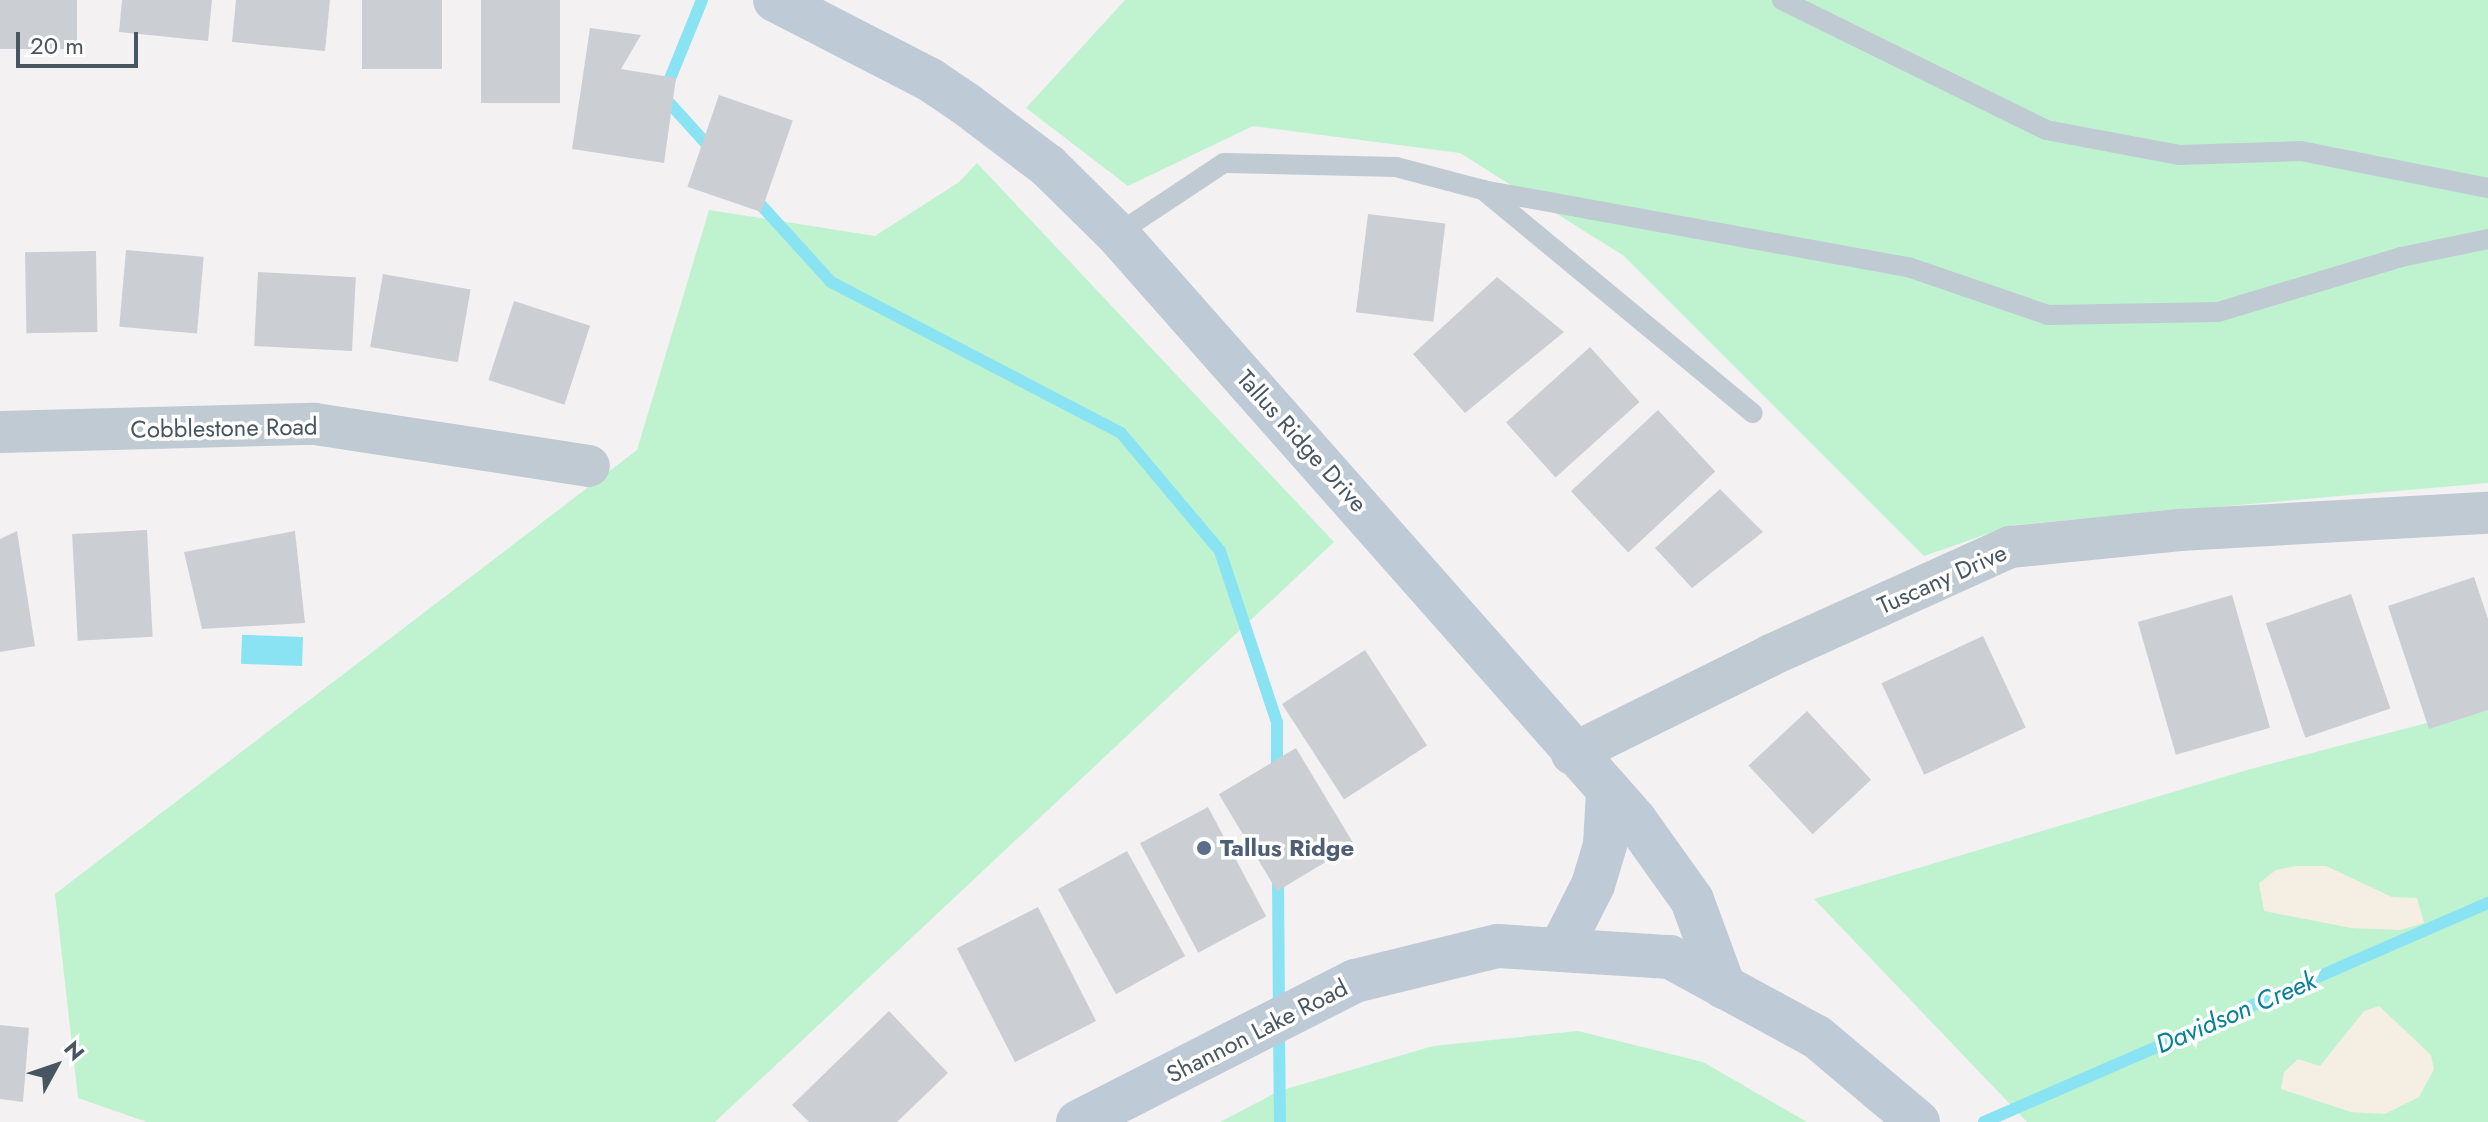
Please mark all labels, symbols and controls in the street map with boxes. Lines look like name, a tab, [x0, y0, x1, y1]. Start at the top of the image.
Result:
scale bar	[20, 16, 142, 66]
text: 20 m	[30, 28, 84, 63]
street label: Tallus Ridge Drive	[1231, 364, 1373, 518]
street label: Cobblestone Road	[130, 412, 318, 444]
street label: Tuscany Drive	[1873, 538, 2011, 620]
place label: Tallus Ridge	[1220, 834, 1354, 862]
marker: Tallus Ridge	[1195, 839, 1213, 857]
water label: Davidson Creek	[2151, 965, 2321, 1061]
street label: Shannon Lake Road	[1162, 973, 1352, 1089]
north arrow	[16, 1026, 96, 1106]
text: N	[57, 1034, 92, 1068]

